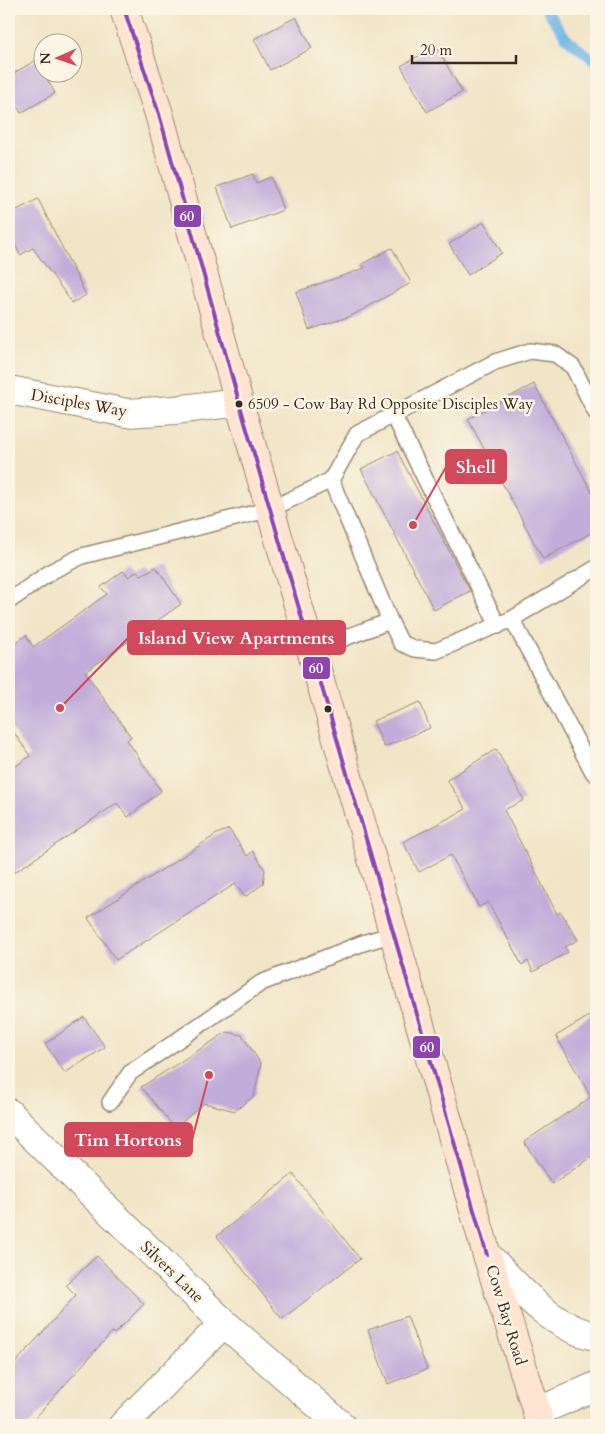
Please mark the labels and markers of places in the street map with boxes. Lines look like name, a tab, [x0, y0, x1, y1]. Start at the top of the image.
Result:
place label: 6509 - Cow Bay Rd Opposite Disciples Way	[248, 394, 533, 414]
marker: 6509 - Cow Bay Rd Opposite Disciples Way	[234, 399, 244, 409]
callout: Shell	[446, 450, 506, 483]
callout: Island View Apartments	[128, 621, 345, 654]
unlabelled marker	[323, 704, 333, 714]
callout: Tim Hortons	[65, 1123, 192, 1156]

